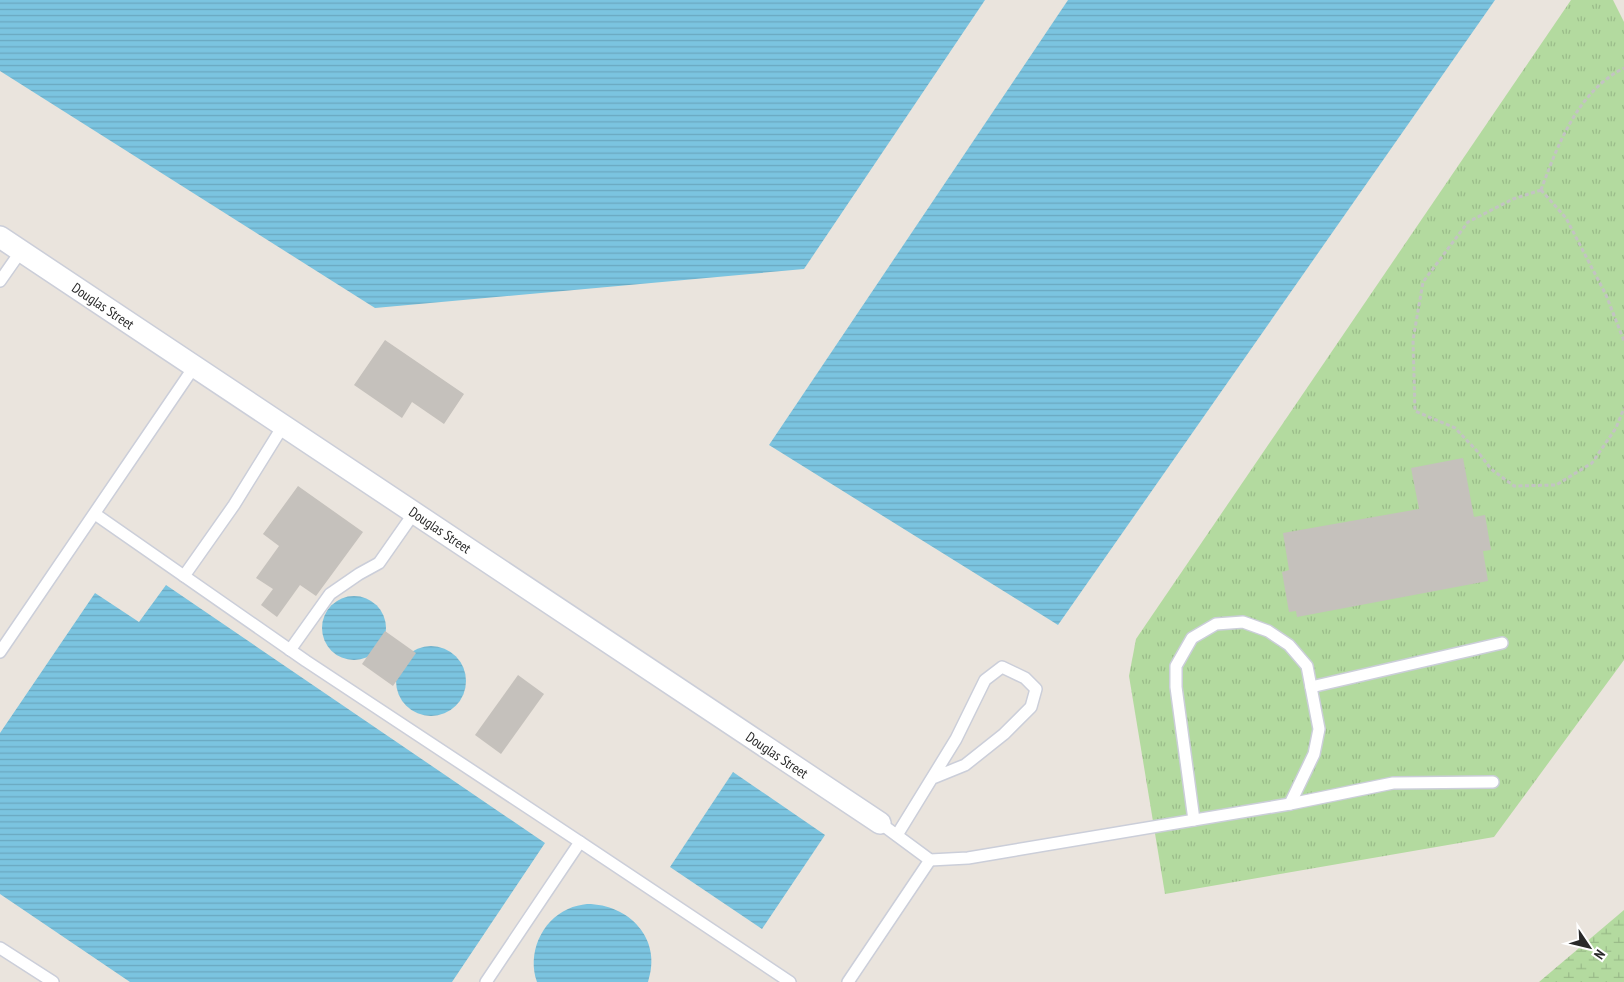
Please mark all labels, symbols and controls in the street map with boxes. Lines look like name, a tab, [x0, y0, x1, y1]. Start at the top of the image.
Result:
street label: Douglas Street	[69, 279, 138, 333]
street label: Douglas Street	[406, 503, 475, 557]
street label: Douglas Street	[743, 728, 812, 782]
north arrow	[1564, 922, 1614, 972]
text: N	[1590, 946, 1609, 963]

